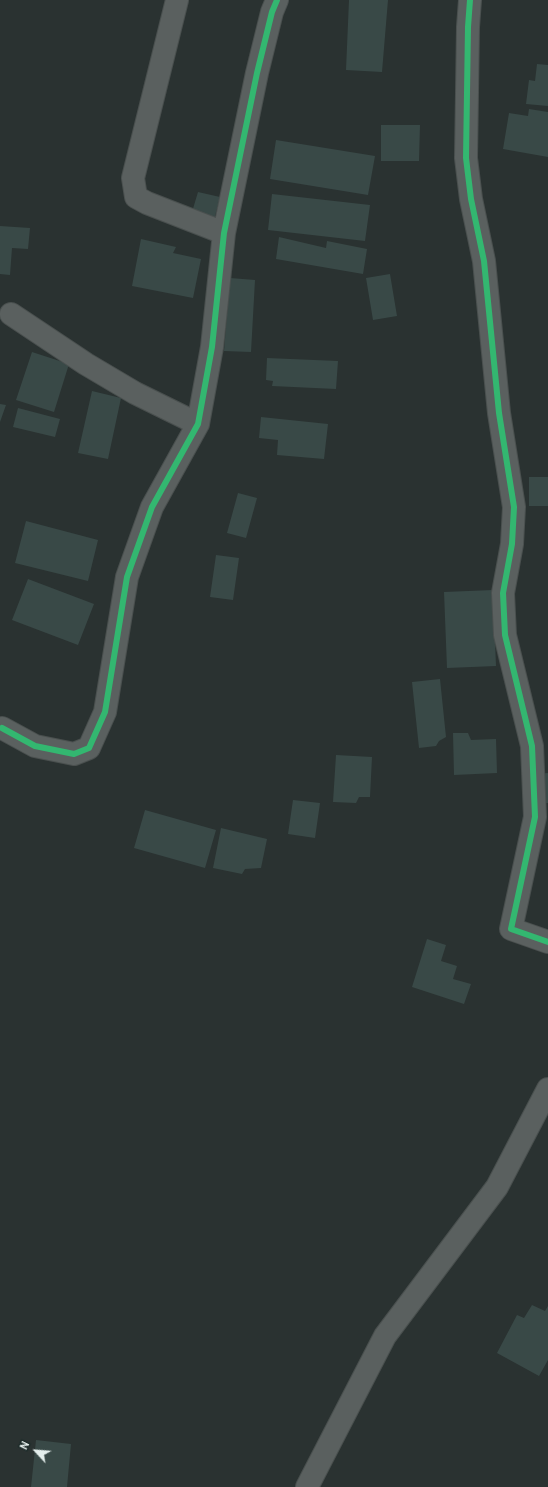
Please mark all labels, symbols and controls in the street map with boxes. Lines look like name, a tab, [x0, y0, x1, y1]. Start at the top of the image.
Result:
north arrow	[16, 1431, 56, 1471]
text: N	[17, 1439, 33, 1452]

